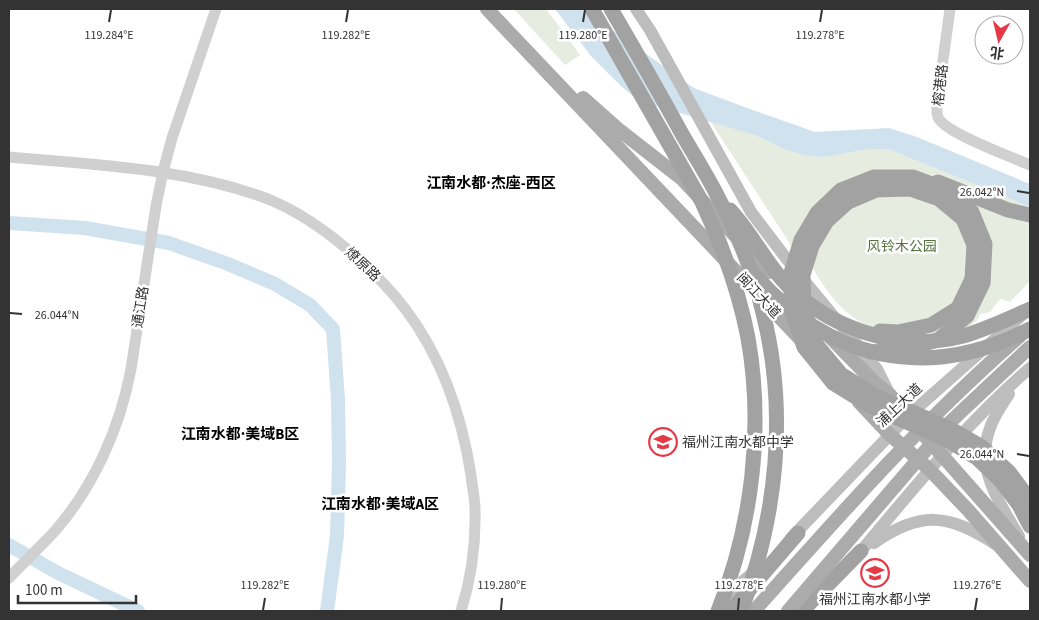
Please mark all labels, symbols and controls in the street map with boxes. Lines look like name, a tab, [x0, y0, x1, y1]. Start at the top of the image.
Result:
north arrow	[974, 15, 1024, 65]
text: 119.284°E	[84, 27, 134, 44]
text: 119.282°E	[321, 27, 371, 44]
text: 119.280°E	[558, 27, 608, 44]
text: 119.278°E	[795, 27, 845, 44]
text: 北	[989, 41, 1006, 63]
street label: 榕港路	[929, 63, 953, 107]
district label: 江南水都·杰座-西区	[426, 173, 556, 194]
text: 26.042°N	[960, 184, 1004, 201]
park label: 风铃木公园	[867, 237, 937, 257]
street label: 燎原路	[340, 243, 384, 286]
street label: 闽江大道	[732, 268, 785, 323]
street label: 通江路	[128, 285, 154, 329]
text: 26.044°N	[35, 307, 79, 324]
street label: 浦上大道	[872, 379, 927, 432]
district label: 江南水都·美域B区	[181, 424, 299, 445]
school or university icon: 福州江南水都中学	[648, 427, 678, 457]
place label: 福州江南水都中学	[682, 433, 794, 453]
text: 26.044°N	[960, 446, 1004, 463]
district label: 江南水都·美域A区	[321, 494, 439, 515]
school or university icon: 福州江南水都小学	[860, 558, 890, 588]
scale bar	[18, 572, 135, 604]
text: 119.282°E	[240, 577, 290, 594]
text: 119.280°E	[477, 577, 527, 594]
text: 119.278°E	[714, 577, 764, 594]
text: 119.276°E	[952, 577, 1002, 594]
text: 100 m	[25, 580, 63, 601]
place label: 福州江南水都小学	[819, 590, 931, 610]

